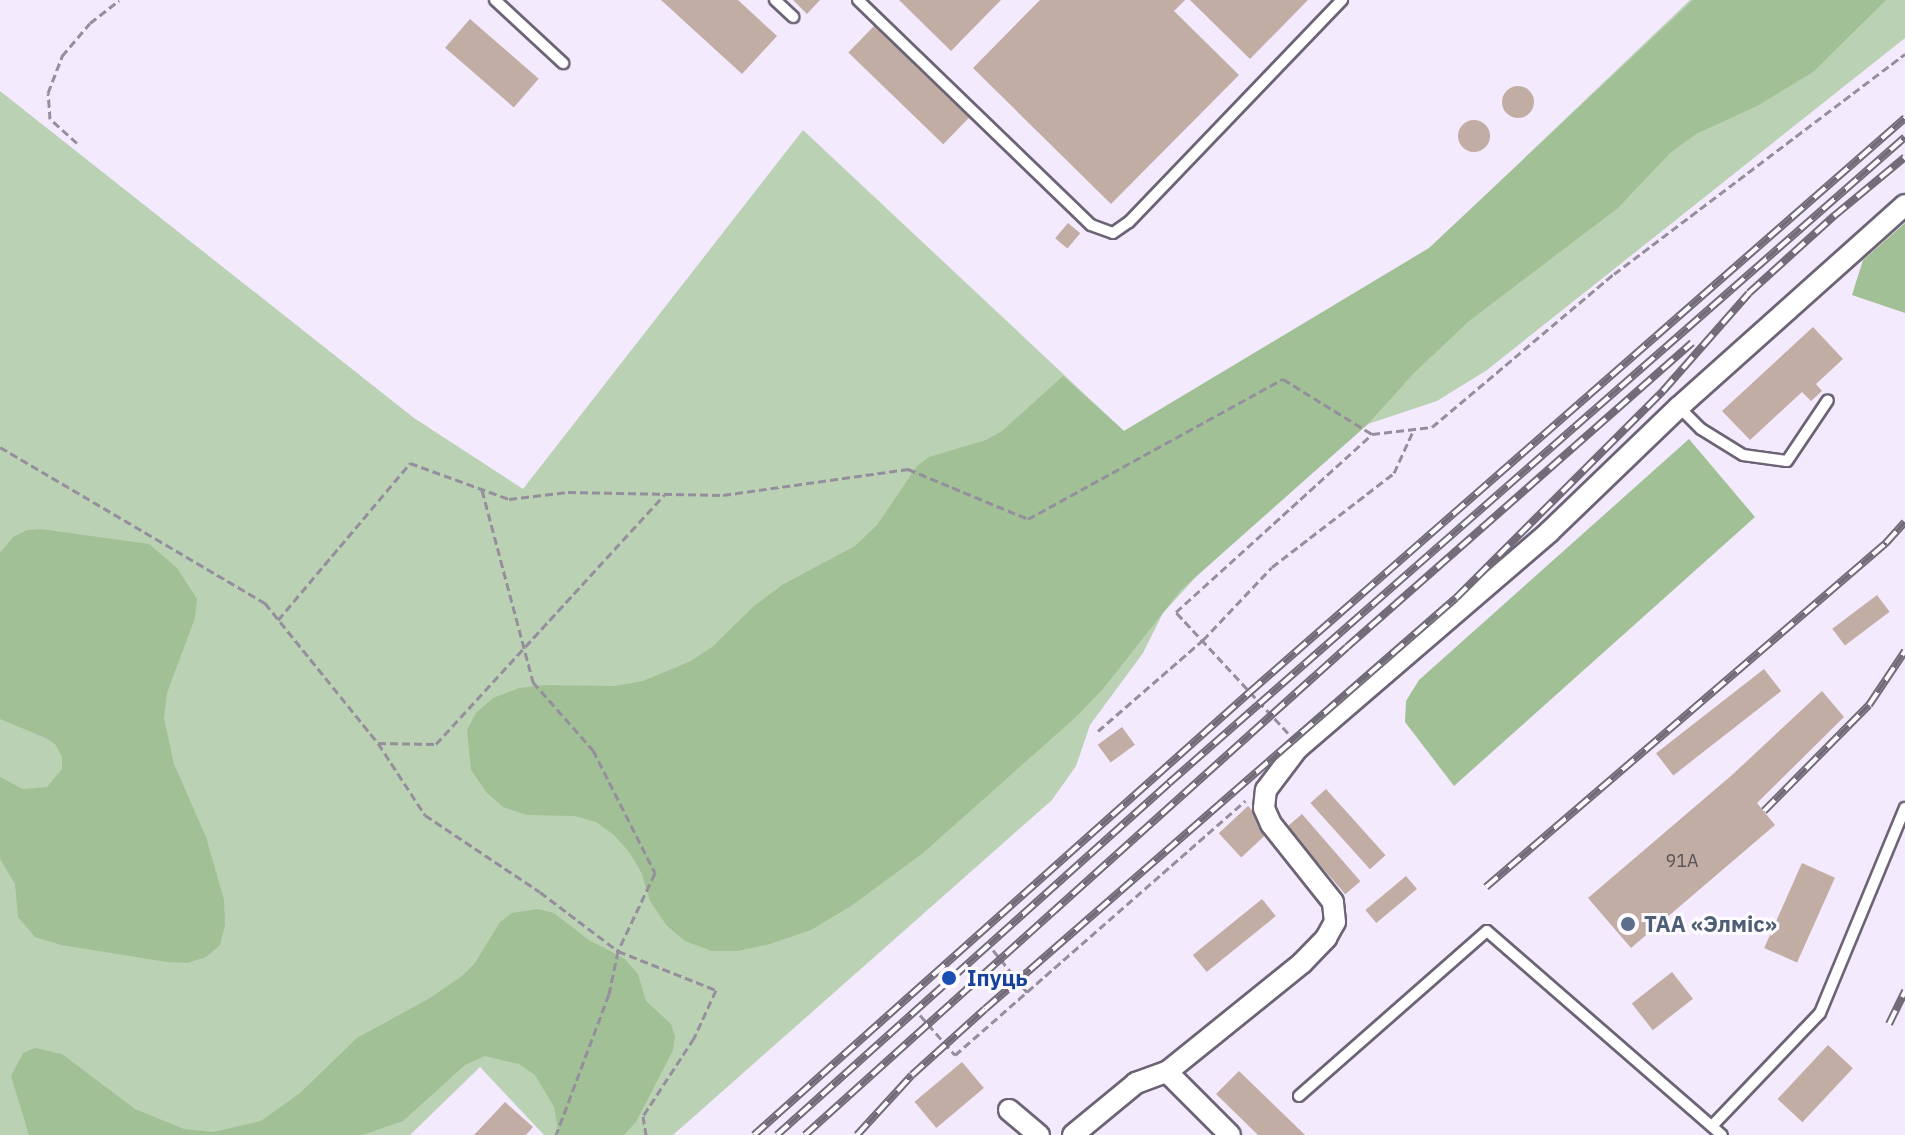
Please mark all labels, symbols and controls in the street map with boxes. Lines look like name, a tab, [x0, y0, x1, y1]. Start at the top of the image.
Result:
house number: 91А	[1665, 850, 1699, 872]
place label: ТАА «Элміс»	[1644, 911, 1777, 937]
marker: ТАА «Элміс»	[1619, 915, 1637, 933]
place label: Іпуць	[967, 965, 1028, 991]
marker: Іпуць	[938, 967, 960, 989]

